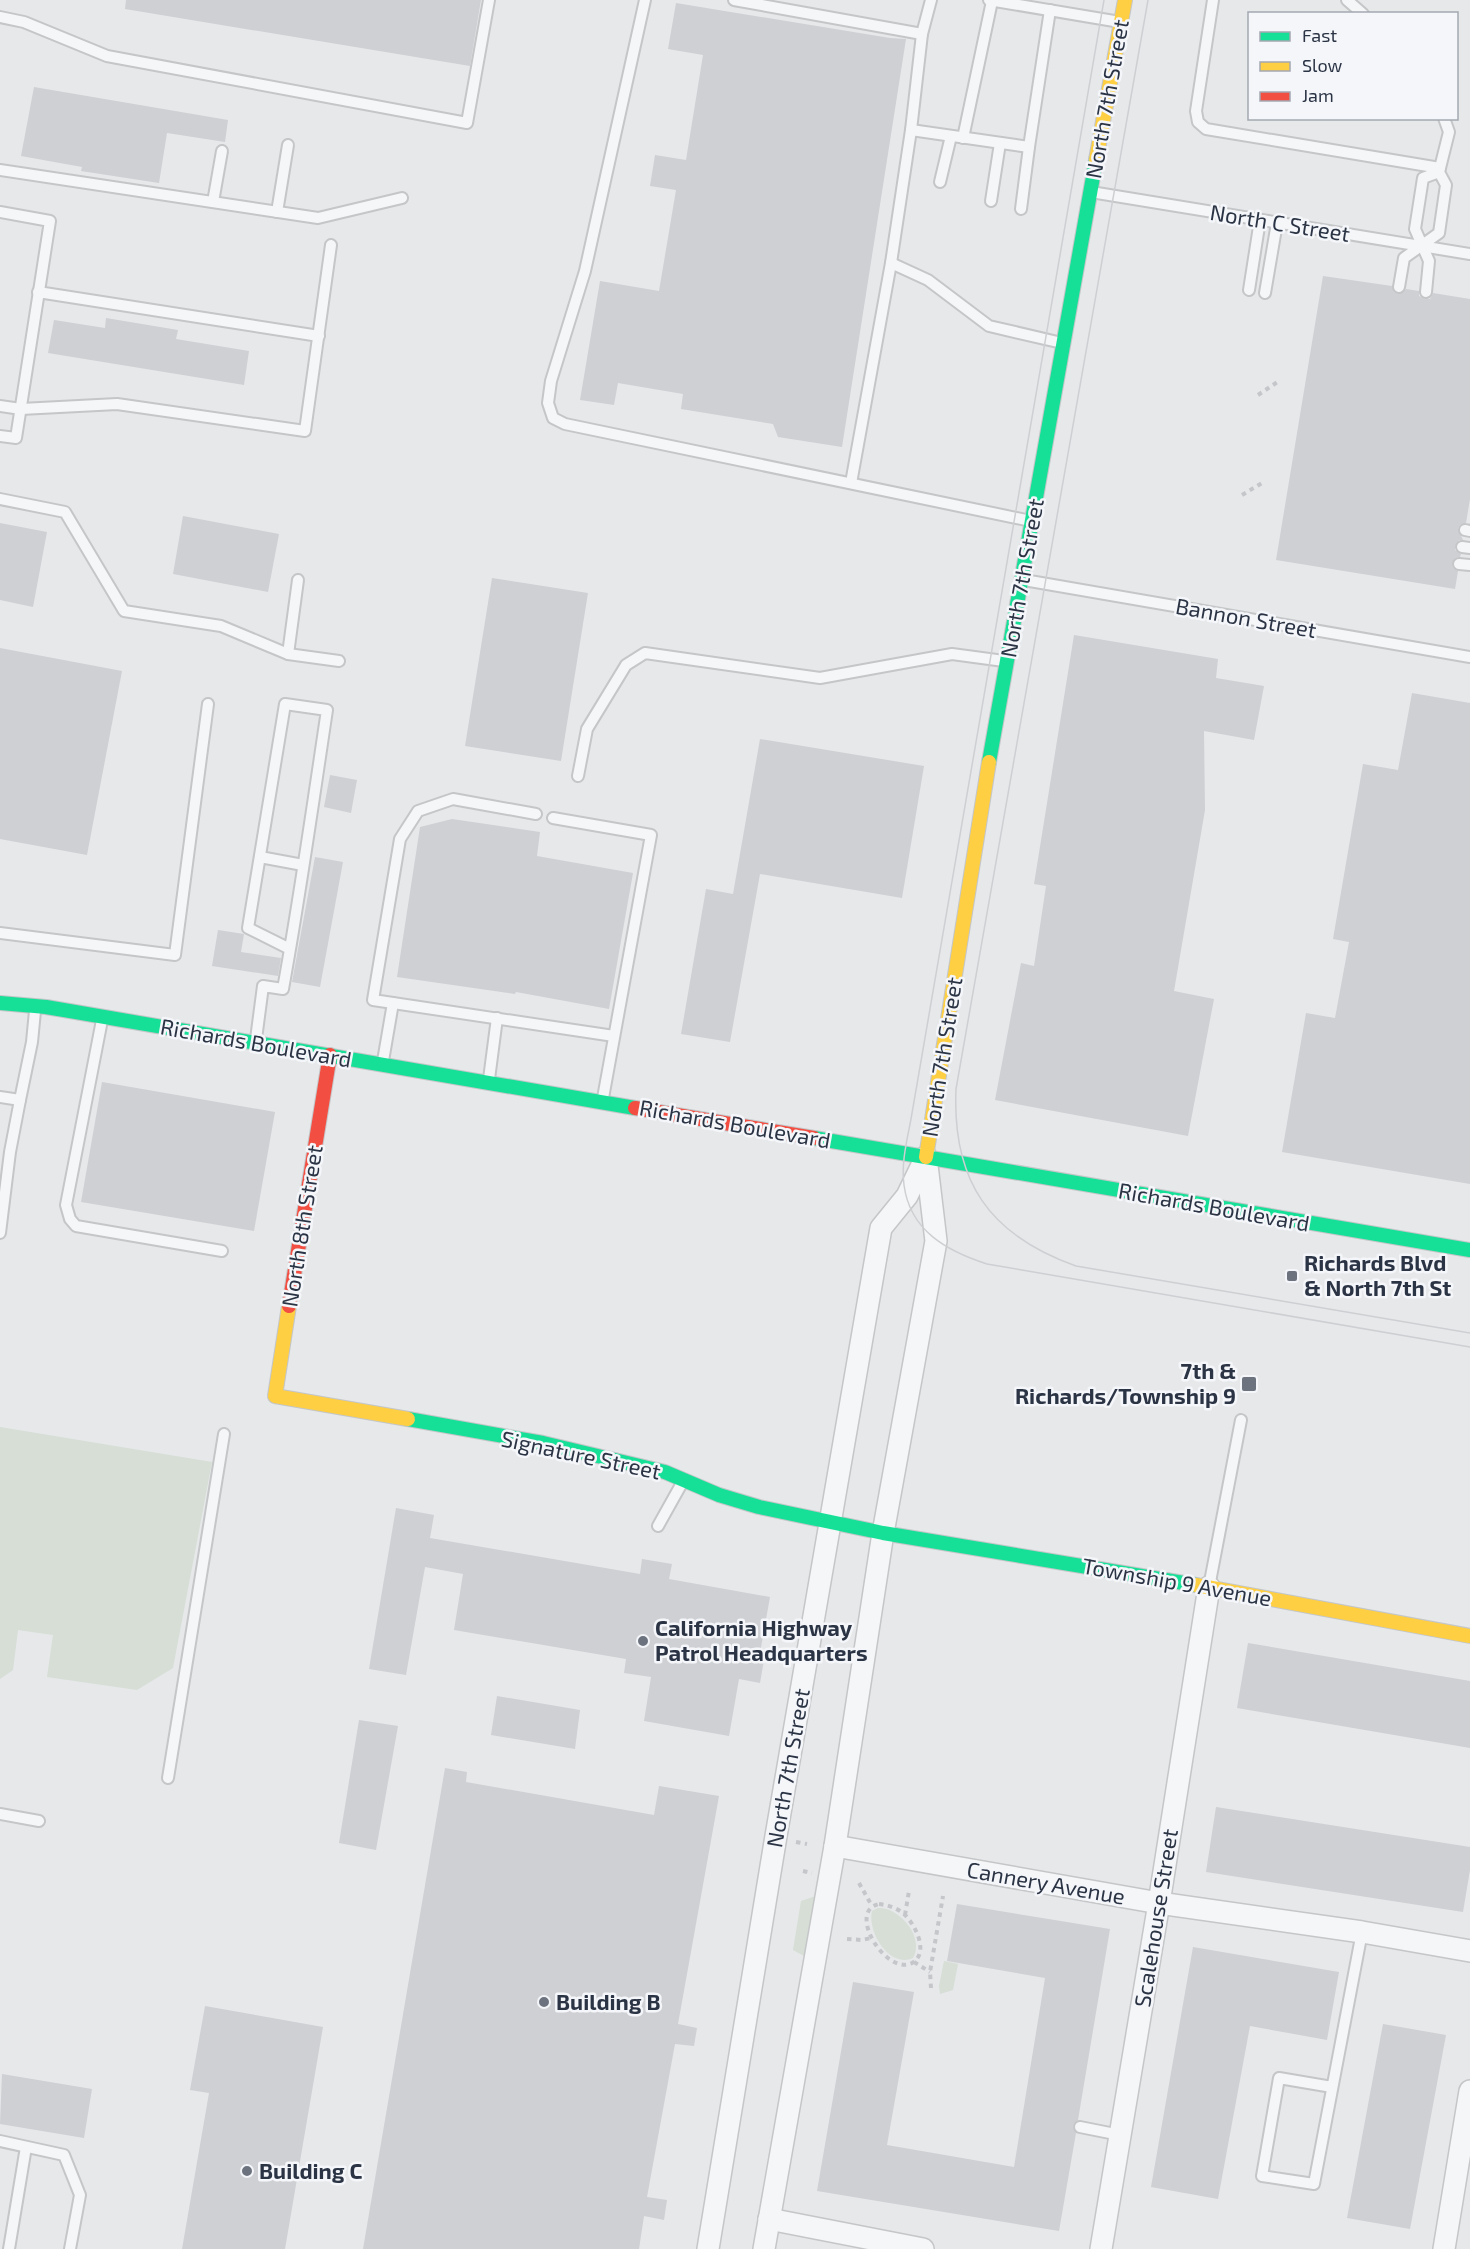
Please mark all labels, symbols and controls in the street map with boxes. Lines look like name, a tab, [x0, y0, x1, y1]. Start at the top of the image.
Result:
legend	[1248, 12, 1458, 120]
street label: North 7th Street	[1079, 17, 1133, 181]
text: Fast	[1302, 24, 1337, 46]
text: Slow	[1302, 54, 1343, 76]
text: Jam	[1302, 84, 1334, 106]
street label: North C Street	[1208, 198, 1352, 246]
street label: North 7th Street	[994, 496, 1048, 660]
street label: Bannon Street	[1174, 592, 1319, 642]
street label: North 7th Street	[916, 975, 966, 1139]
street label: Richards Boulevard	[159, 1012, 354, 1072]
street label: Richards Boulevard	[638, 1093, 833, 1153]
street label: North 8th Street	[275, 1143, 327, 1309]
street label: Richards Boulevard	[1117, 1176, 1312, 1236]
place label: Richards Blvd & North 7th St	[1304, 1249, 1451, 1300]
marker: Richards Blvd & North 7th St	[1285, 1269, 1299, 1283]
place label: 7th & Richards/Township 9	[1015, 1357, 1236, 1408]
marker: 7th & Richards/Township 9	[1240, 1375, 1258, 1393]
street label: Signature Street	[499, 1424, 663, 1484]
street label: Township 9 Avenue	[1081, 1552, 1274, 1610]
place label: California Highway Patrol Headquarters	[655, 1614, 868, 1665]
marker: California Highway Patrol Headquarters	[636, 1634, 650, 1648]
street label: North 7th Street	[760, 1686, 814, 1850]
street label: Scalehouse Street	[1128, 1827, 1182, 2009]
street label: Cannery Avenue	[965, 1855, 1127, 1909]
place label: Building B	[556, 1988, 660, 2014]
marker: Building B	[537, 1995, 551, 2009]
place label: Building C	[259, 2157, 362, 2183]
marker: Building C	[240, 2164, 254, 2178]

